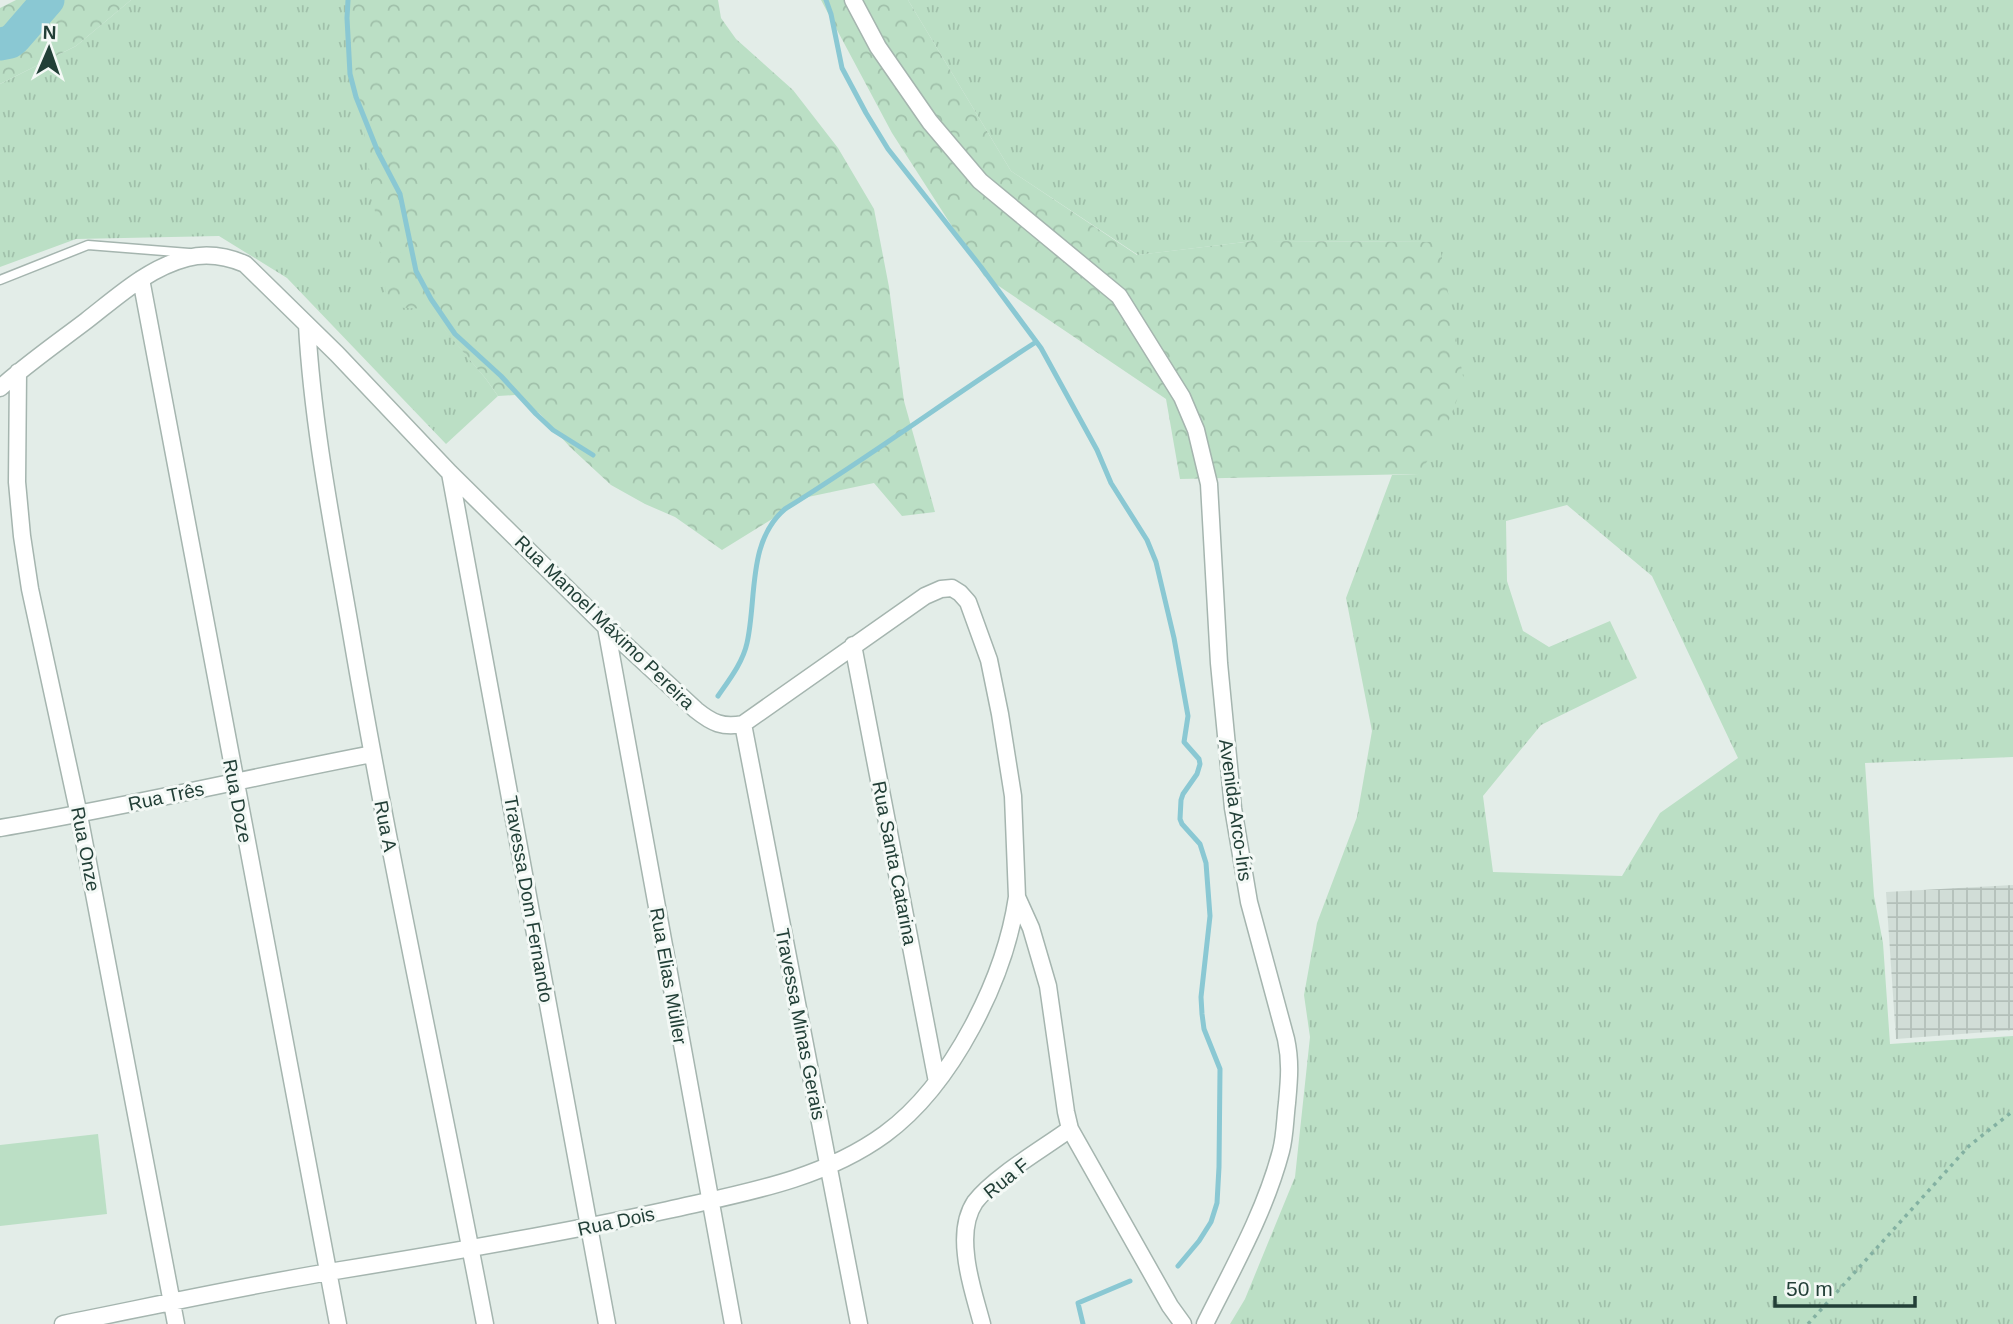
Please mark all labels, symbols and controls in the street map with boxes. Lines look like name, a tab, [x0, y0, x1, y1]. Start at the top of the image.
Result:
north arrow	[14, 14, 84, 84]
text: N	[42, 22, 57, 43]
street label: Rua Manoel Máximo Pereira	[511, 531, 699, 714]
street label: Avenida Arco-Íris	[1215, 738, 1256, 882]
street label: Rua Doze	[219, 758, 256, 845]
street label: Rua Três	[126, 778, 206, 815]
street label: Rua Santa Catarina	[868, 779, 921, 947]
street label: Travessa Dom Fernando	[500, 794, 557, 1004]
street label: Rua A	[370, 799, 401, 854]
street label: Rua Onze	[67, 805, 104, 893]
street label: Rua Elias Müller	[646, 906, 691, 1047]
street label: Travessa Minas Gerais	[772, 927, 829, 1122]
street label: Rua F	[980, 1154, 1033, 1203]
street label: Rua Dois	[576, 1203, 657, 1240]
scale bar	[1775, 1264, 1915, 1308]
text: 50 m	[1786, 1277, 1833, 1300]

